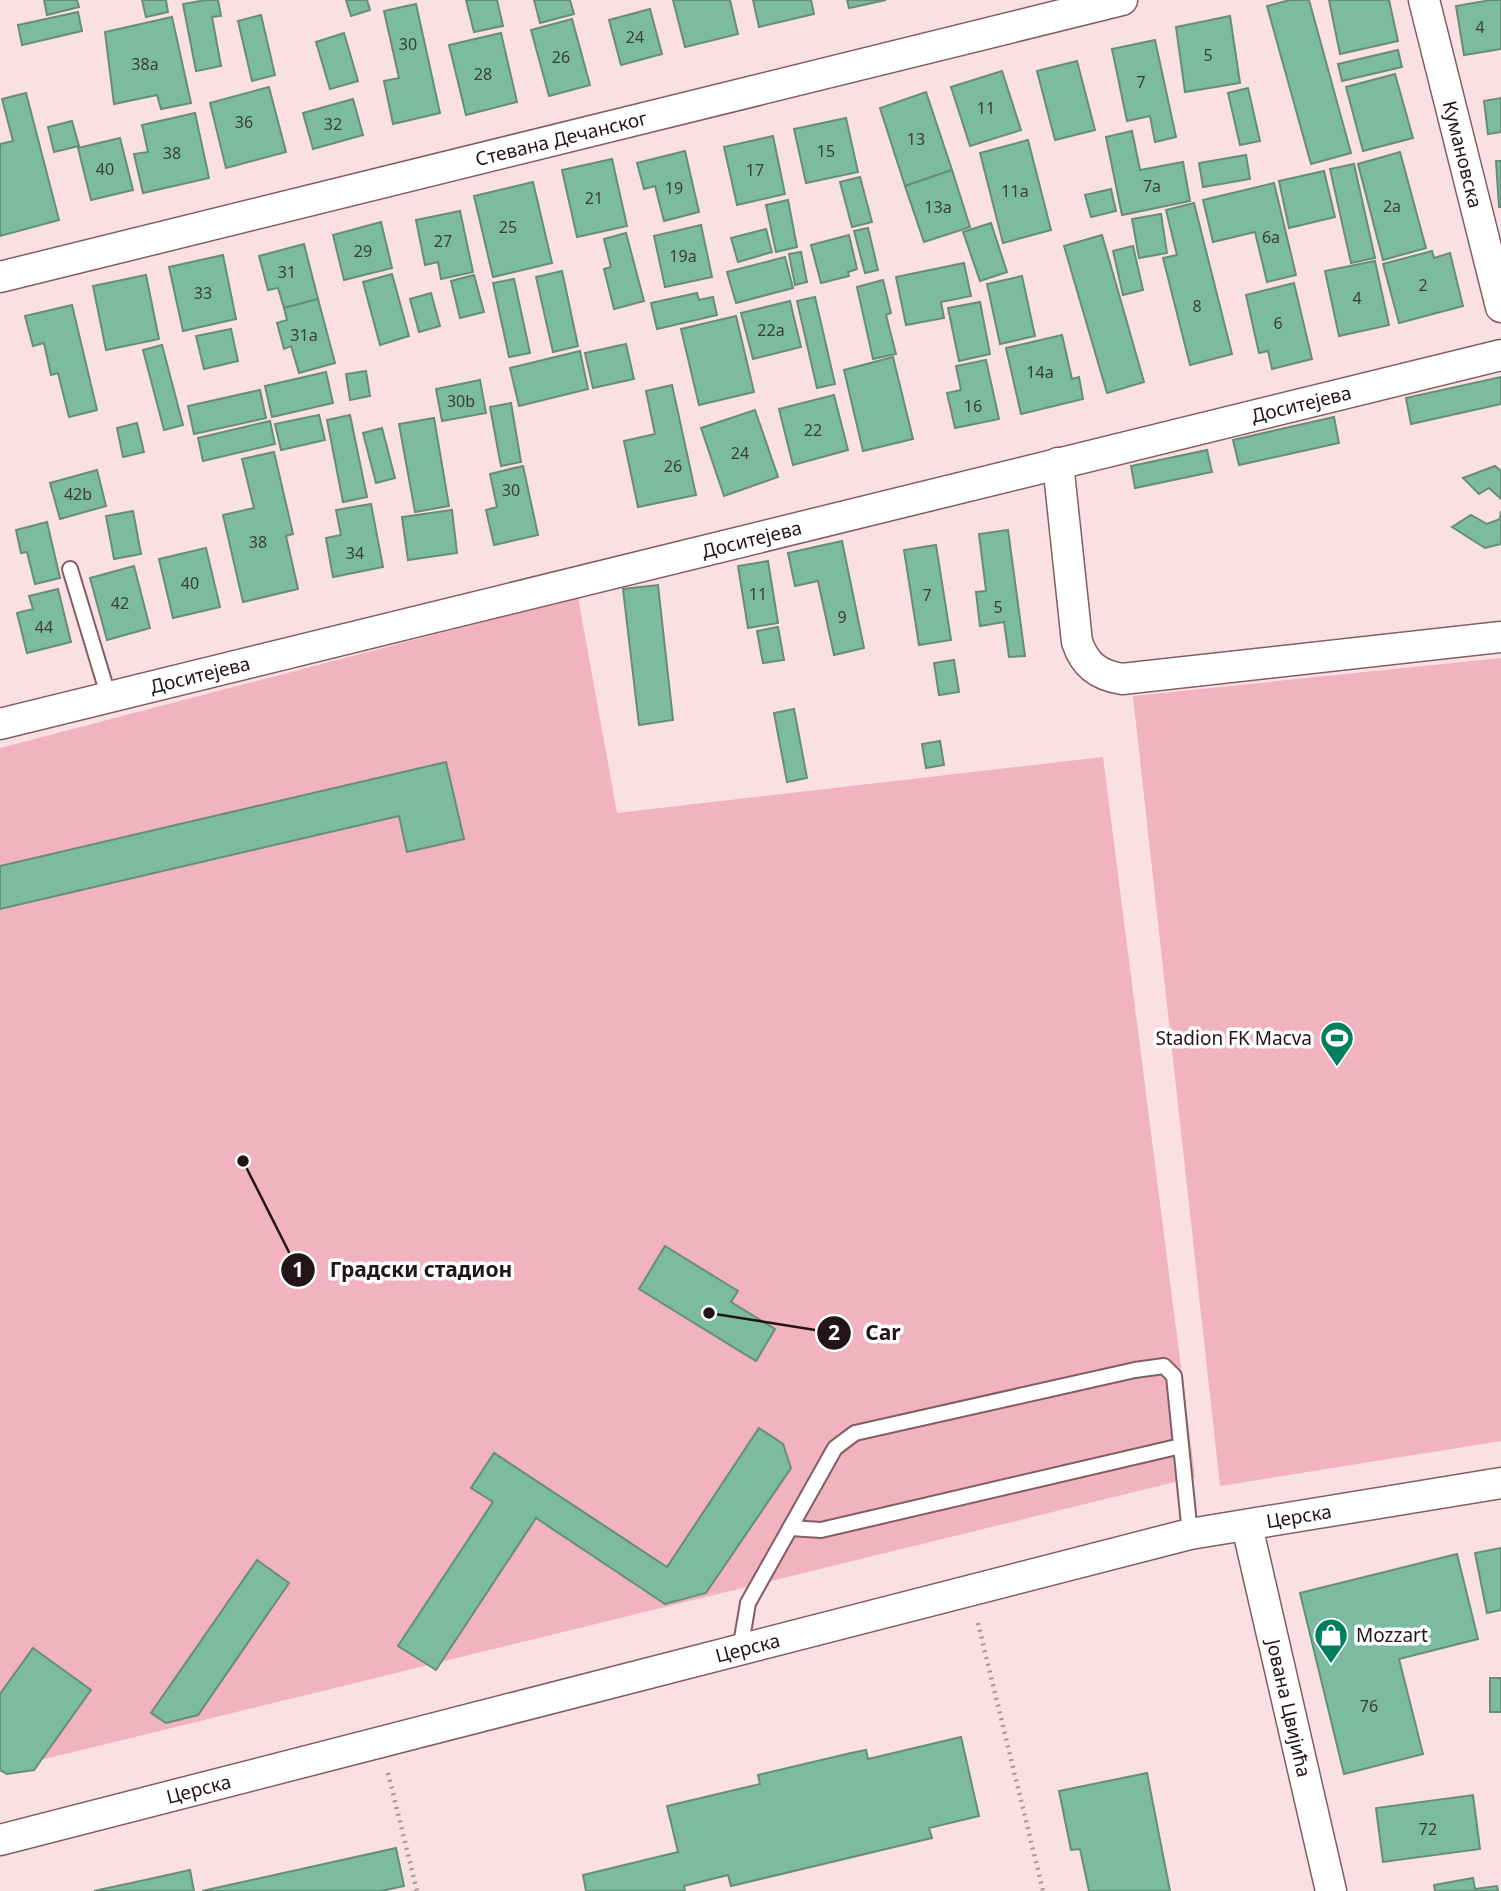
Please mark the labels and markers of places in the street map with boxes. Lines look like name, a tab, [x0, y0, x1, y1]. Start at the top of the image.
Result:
sports icon: Stadion FK Macva	[1318, 1019, 1356, 1068]
place label: Stadion FK Macva	[1155, 1025, 1312, 1051]
callout: Градски стадион	[280, 1249, 526, 1291]
callout: Car	[817, 1312, 915, 1354]
shop icon: Mozzart	[1312, 1616, 1350, 1665]
place label: Mozzart	[1356, 1622, 1428, 1648]

